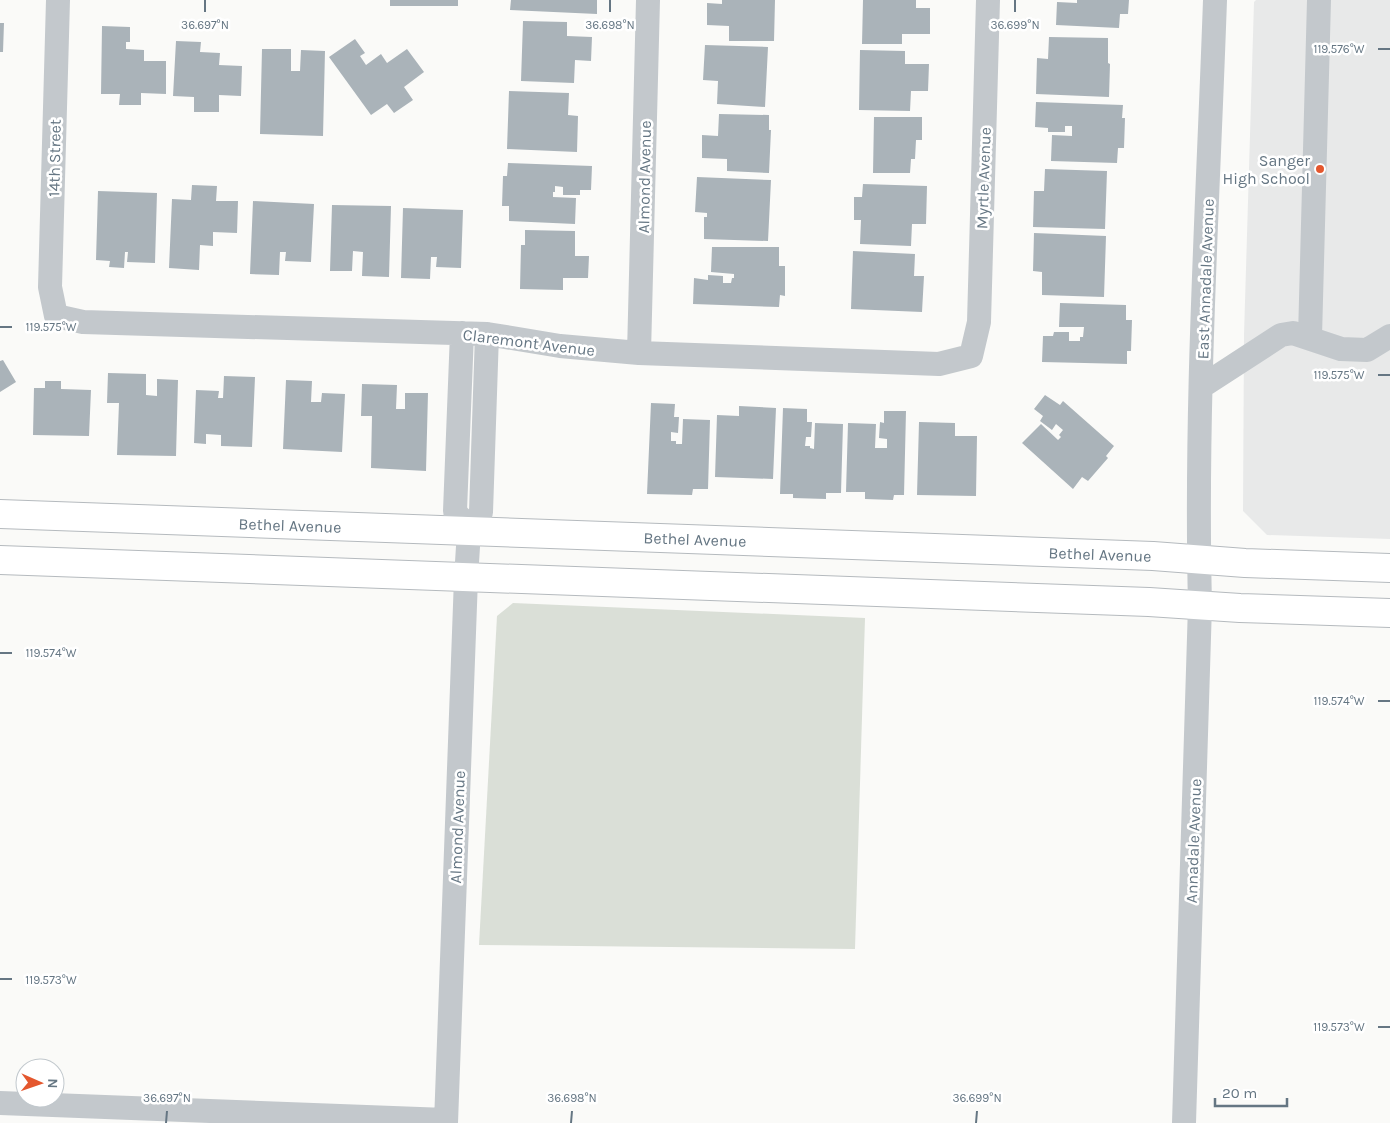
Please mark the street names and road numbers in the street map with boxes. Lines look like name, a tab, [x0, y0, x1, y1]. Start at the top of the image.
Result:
street label: 14th Street	[44, 119, 65, 197]
street label: Almond Avenue	[634, 120, 655, 234]
street label: Myrtle Avenue	[972, 127, 995, 229]
street label: East Annadale Avenue	[1193, 198, 1218, 360]
street label: Claremont Avenue	[462, 325, 596, 360]
street label: Bethel Avenue	[238, 514, 342, 537]
street label: Bethel Avenue	[643, 528, 747, 551]
street label: Bethel Avenue	[1048, 543, 1152, 566]
street label: Almond Avenue	[446, 770, 469, 884]
street label: Annadale Avenue	[1182, 778, 1205, 904]

